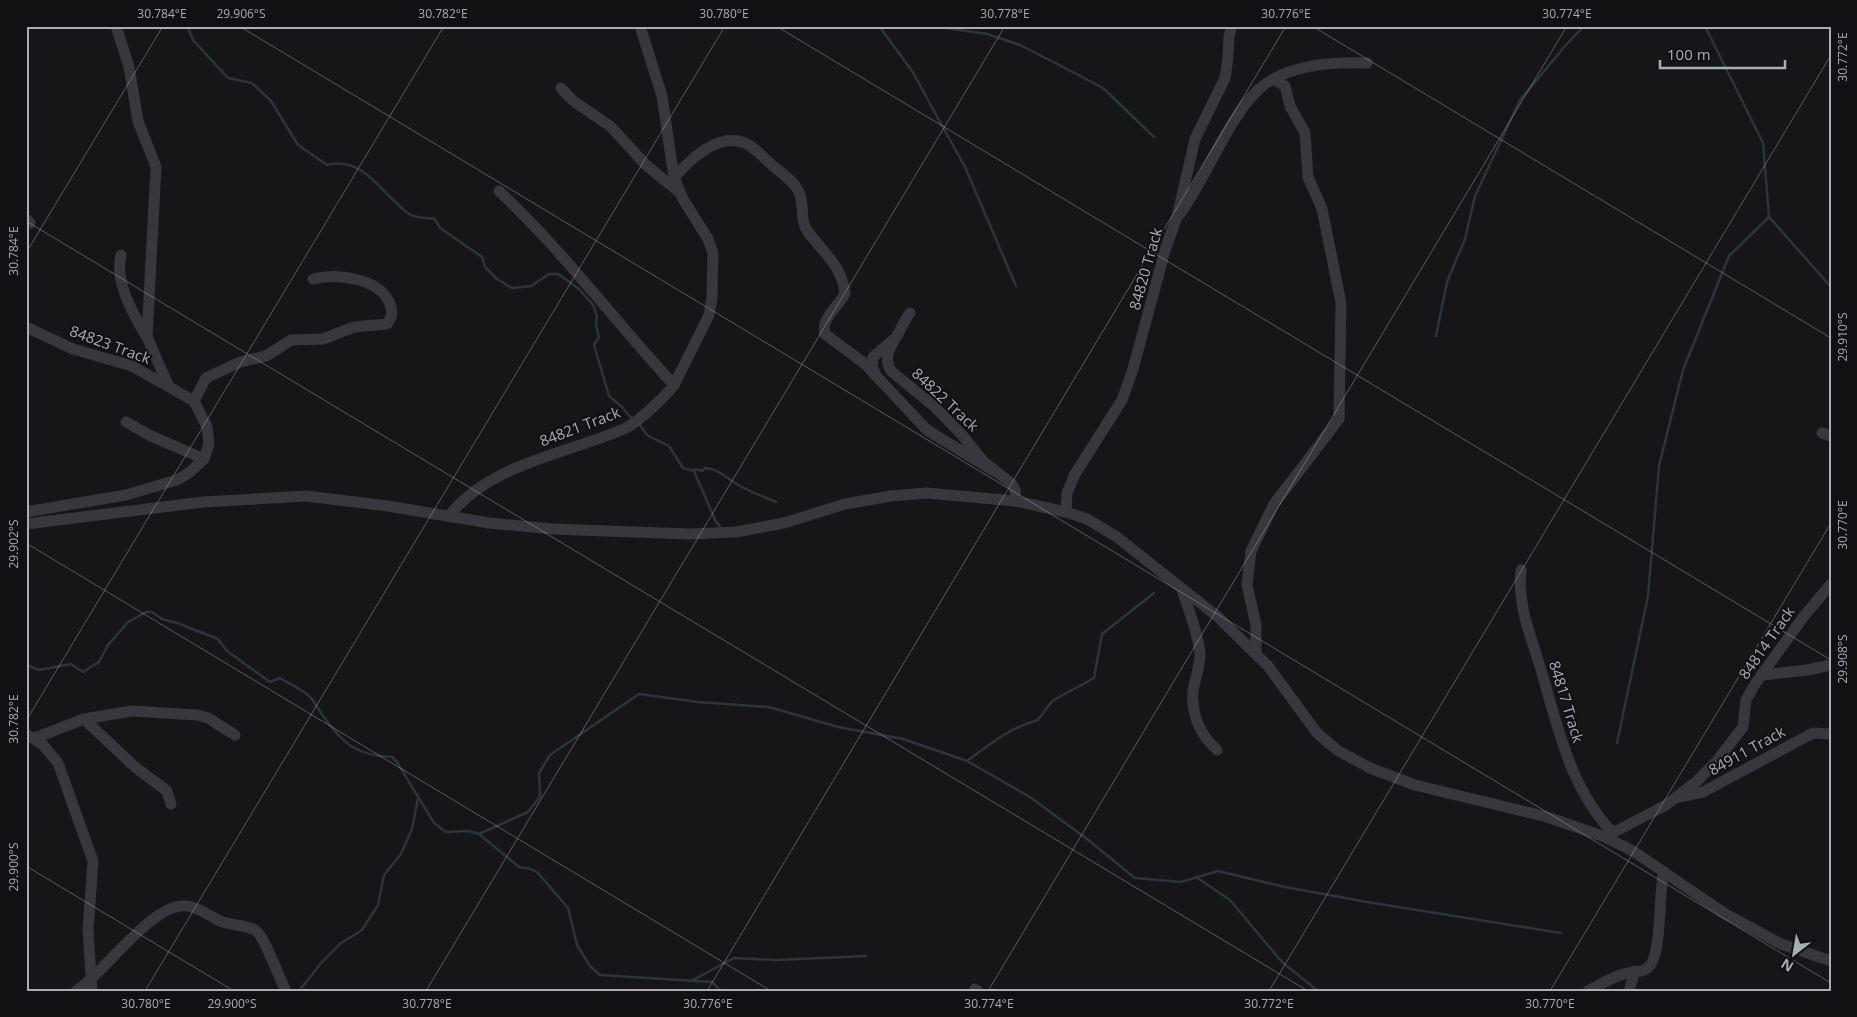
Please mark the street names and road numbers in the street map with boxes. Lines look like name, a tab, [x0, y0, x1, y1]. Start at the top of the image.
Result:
street label: 84820 Track	[1124, 225, 1166, 312]
street label: 84823 Track	[67, 320, 154, 368]
street label: 84822 Track	[908, 363, 984, 436]
street label: 84821 Track	[537, 402, 623, 451]
street label: 84814 Track	[1734, 602, 1799, 683]
street label: 84817 Track	[1545, 658, 1589, 745]
street label: 84911 Track	[1705, 721, 1788, 779]

